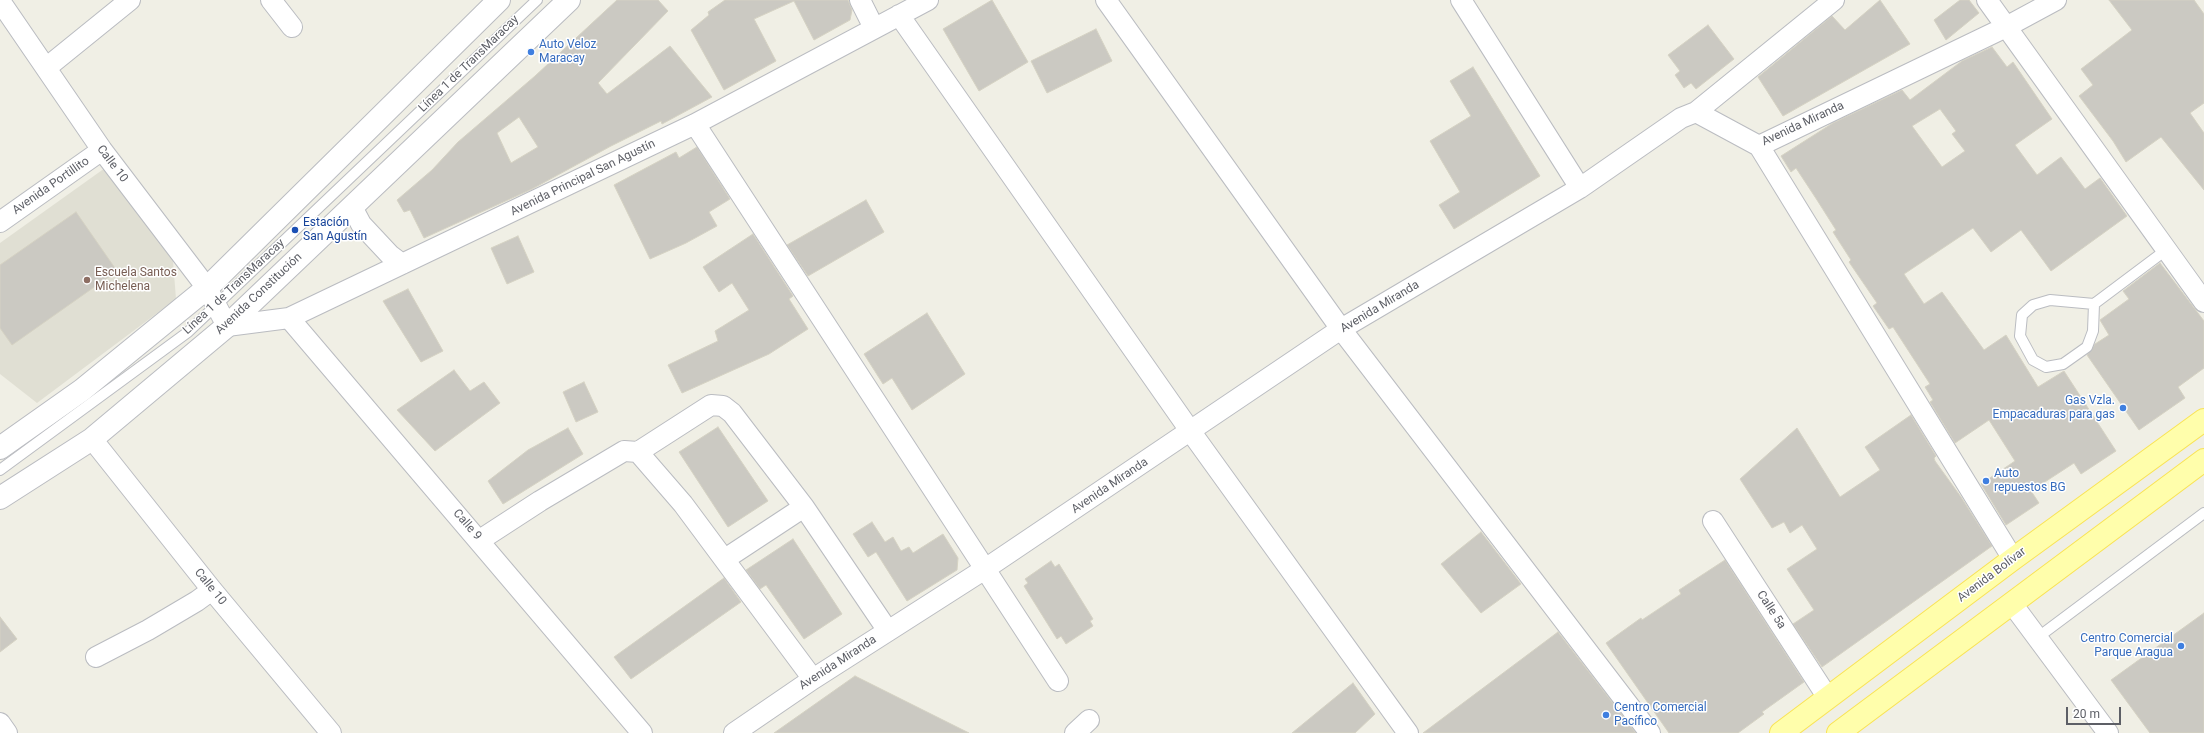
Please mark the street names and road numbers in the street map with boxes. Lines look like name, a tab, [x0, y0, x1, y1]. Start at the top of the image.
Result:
street label: Línea 1 de TransMaracay	[416, 12, 522, 116]
street label: Avenida Miranda	[1760, 99, 1846, 149]
street label: Avenida Principal San Agustín	[508, 137, 658, 219]
street label: Calle 10	[93, 142, 131, 186]
street label: Avenida Portillito	[10, 154, 92, 218]
street label: Línea 1 de TransMaracay	[180, 236, 288, 338]
street label: Avenida Constitución	[213, 250, 305, 338]
street label: Avenida Miranda	[1338, 278, 1422, 336]
street label: Avenida Miranda	[1069, 455, 1151, 517]
street label: Calle 9	[450, 507, 484, 543]
street label: Avenida Bolívar	[1955, 545, 2029, 605]
street label: Calle 10	[191, 566, 229, 608]
street label: Calle 5a	[1753, 588, 1789, 632]
street label: Avenida Miranda	[797, 633, 879, 693]

